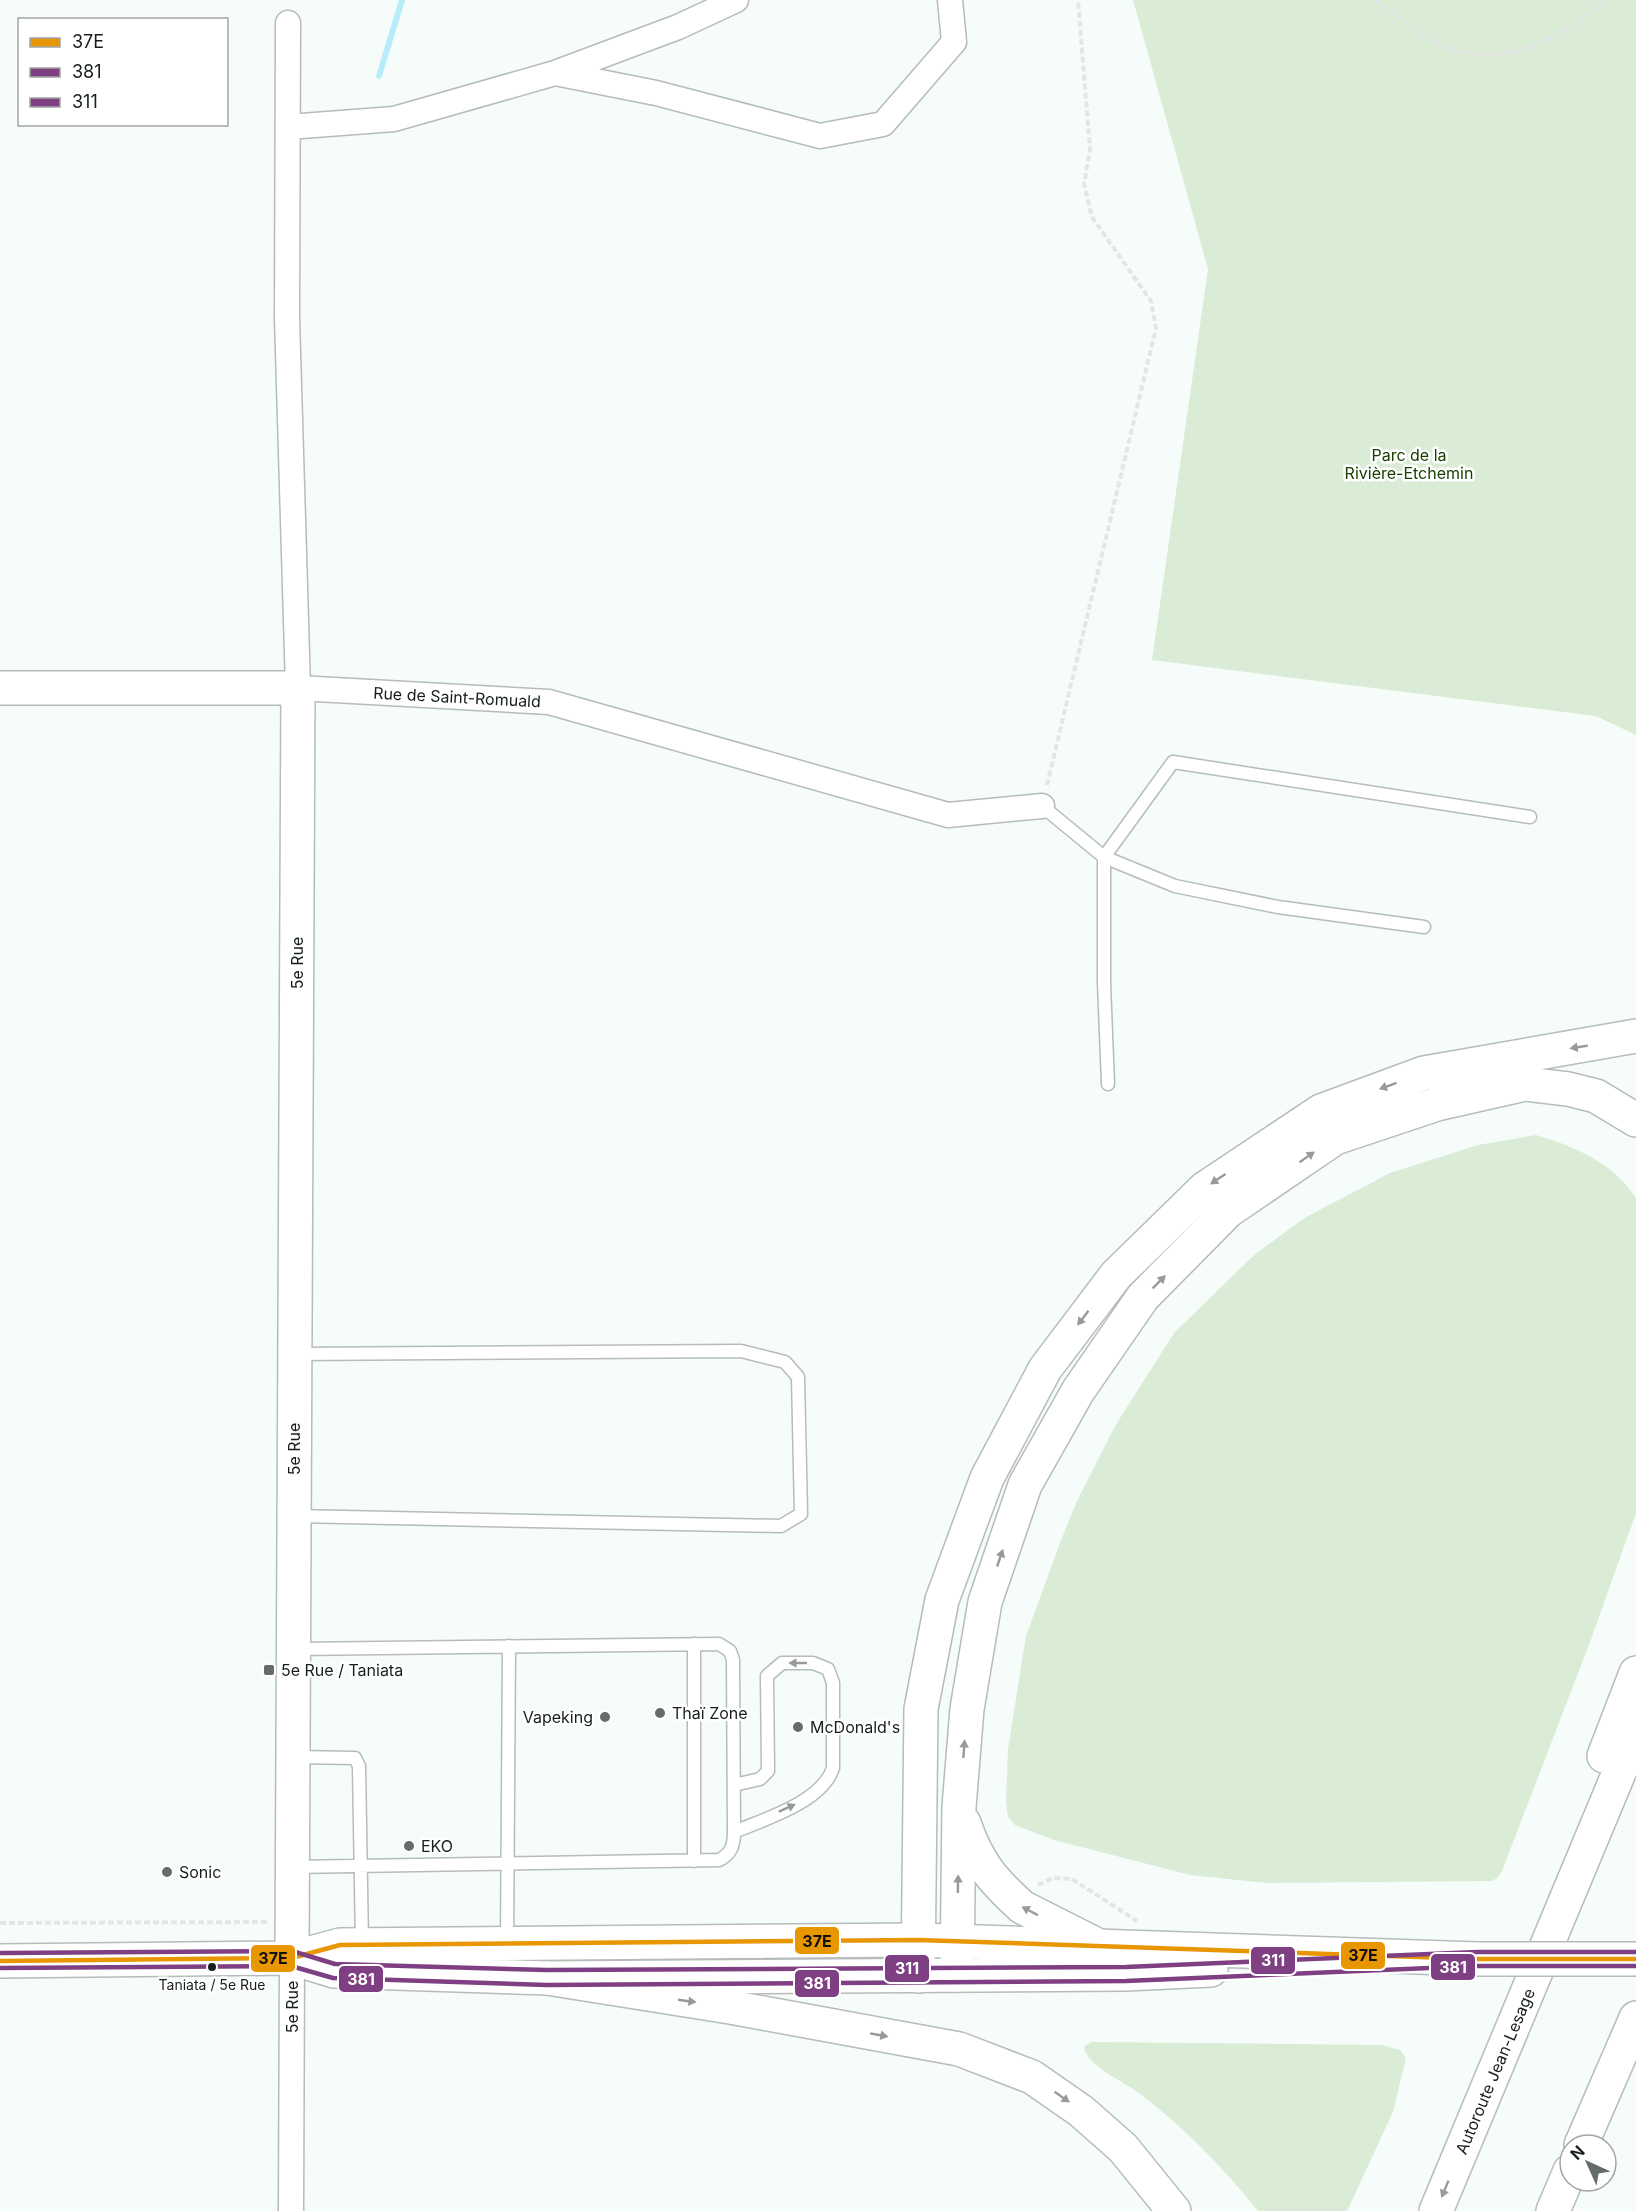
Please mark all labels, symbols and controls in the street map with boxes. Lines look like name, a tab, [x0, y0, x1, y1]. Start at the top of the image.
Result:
legend	[18, 18, 228, 126]
text: 37E	[72, 31, 104, 52]
text: 381	[72, 61, 102, 82]
text: 311	[72, 91, 98, 112]
park label: Parc de la Rivière-Etchemin	[1345, 445, 1473, 483]
street label: Rue de Saint-Romuald	[373, 683, 541, 711]
street label: 5e Rue	[287, 937, 307, 989]
one-way arrow	[1569, 1042, 1588, 1051]
one-way arrow	[1379, 1082, 1397, 1091]
one-way arrow	[1299, 1151, 1315, 1163]
one-way arrow	[1210, 1174, 1227, 1185]
one-way arrow	[1151, 1275, 1165, 1289]
one-way arrow	[1077, 1310, 1089, 1326]
street label: 5e Rue	[284, 1423, 304, 1475]
one-way arrow	[996, 1549, 1005, 1567]
one-way arrow	[788, 1658, 807, 1668]
place label: 5e Rue / Taniata	[281, 1660, 403, 1680]
marker: 5e Rue / Taniata	[262, 1663, 276, 1677]
place label: Thaï Zone	[672, 1703, 748, 1723]
marker: Thaï Zone	[653, 1706, 667, 1720]
place label: Vapeking	[523, 1707, 593, 1727]
marker: Vapeking	[598, 1710, 612, 1724]
place label: McDonald's	[810, 1717, 900, 1737]
marker: McDonald's	[791, 1720, 805, 1734]
one-way arrow	[959, 1739, 969, 1758]
one-way arrow	[779, 1804, 796, 1813]
place label: EKO	[421, 1836, 453, 1856]
marker: EKO	[402, 1839, 416, 1853]
place label: Sonic	[179, 1862, 221, 1882]
marker: Sonic	[160, 1865, 174, 1879]
one-way arrow	[953, 1875, 963, 1894]
one-way arrow	[1021, 1906, 1038, 1916]
line badge: 37E	[794, 1926, 840, 1955]
text: 37E	[802, 1931, 832, 1951]
line badge: 37E	[1340, 1941, 1386, 1970]
line badge: 37E	[250, 1944, 296, 1973]
text: 37E	[1348, 1945, 1378, 1965]
line badge: 311	[1250, 1946, 1296, 1975]
text: 37E	[258, 1948, 288, 1968]
text: 311	[1261, 1950, 1285, 1970]
line badge: 381	[1430, 1953, 1476, 1981]
line badge: 311	[884, 1954, 930, 1983]
text: 381	[1439, 1957, 1467, 1977]
text: 311	[895, 1958, 919, 1978]
marker: Taniata / 5e Rue	[206, 1961, 218, 1973]
line badge: 381	[338, 1965, 384, 1993]
text: 381	[347, 1969, 375, 1989]
line badge: 381	[794, 1969, 840, 1998]
text: 381	[803, 1973, 831, 1993]
place label: Taniata / 5e Rue	[159, 1976, 265, 1993]
street label: 5e Rue	[282, 1981, 302, 2033]
street label: Autoroute Jean-Lesage	[1451, 1985, 1539, 2157]
one-way arrow	[678, 1997, 697, 2006]
one-way arrow	[870, 2030, 889, 2039]
one-way arrow	[1053, 2091, 1069, 2103]
north arrow	[1558, 2133, 1618, 2193]
text: N	[1566, 2141, 1589, 2164]
one-way arrow	[1440, 2181, 1450, 2199]

